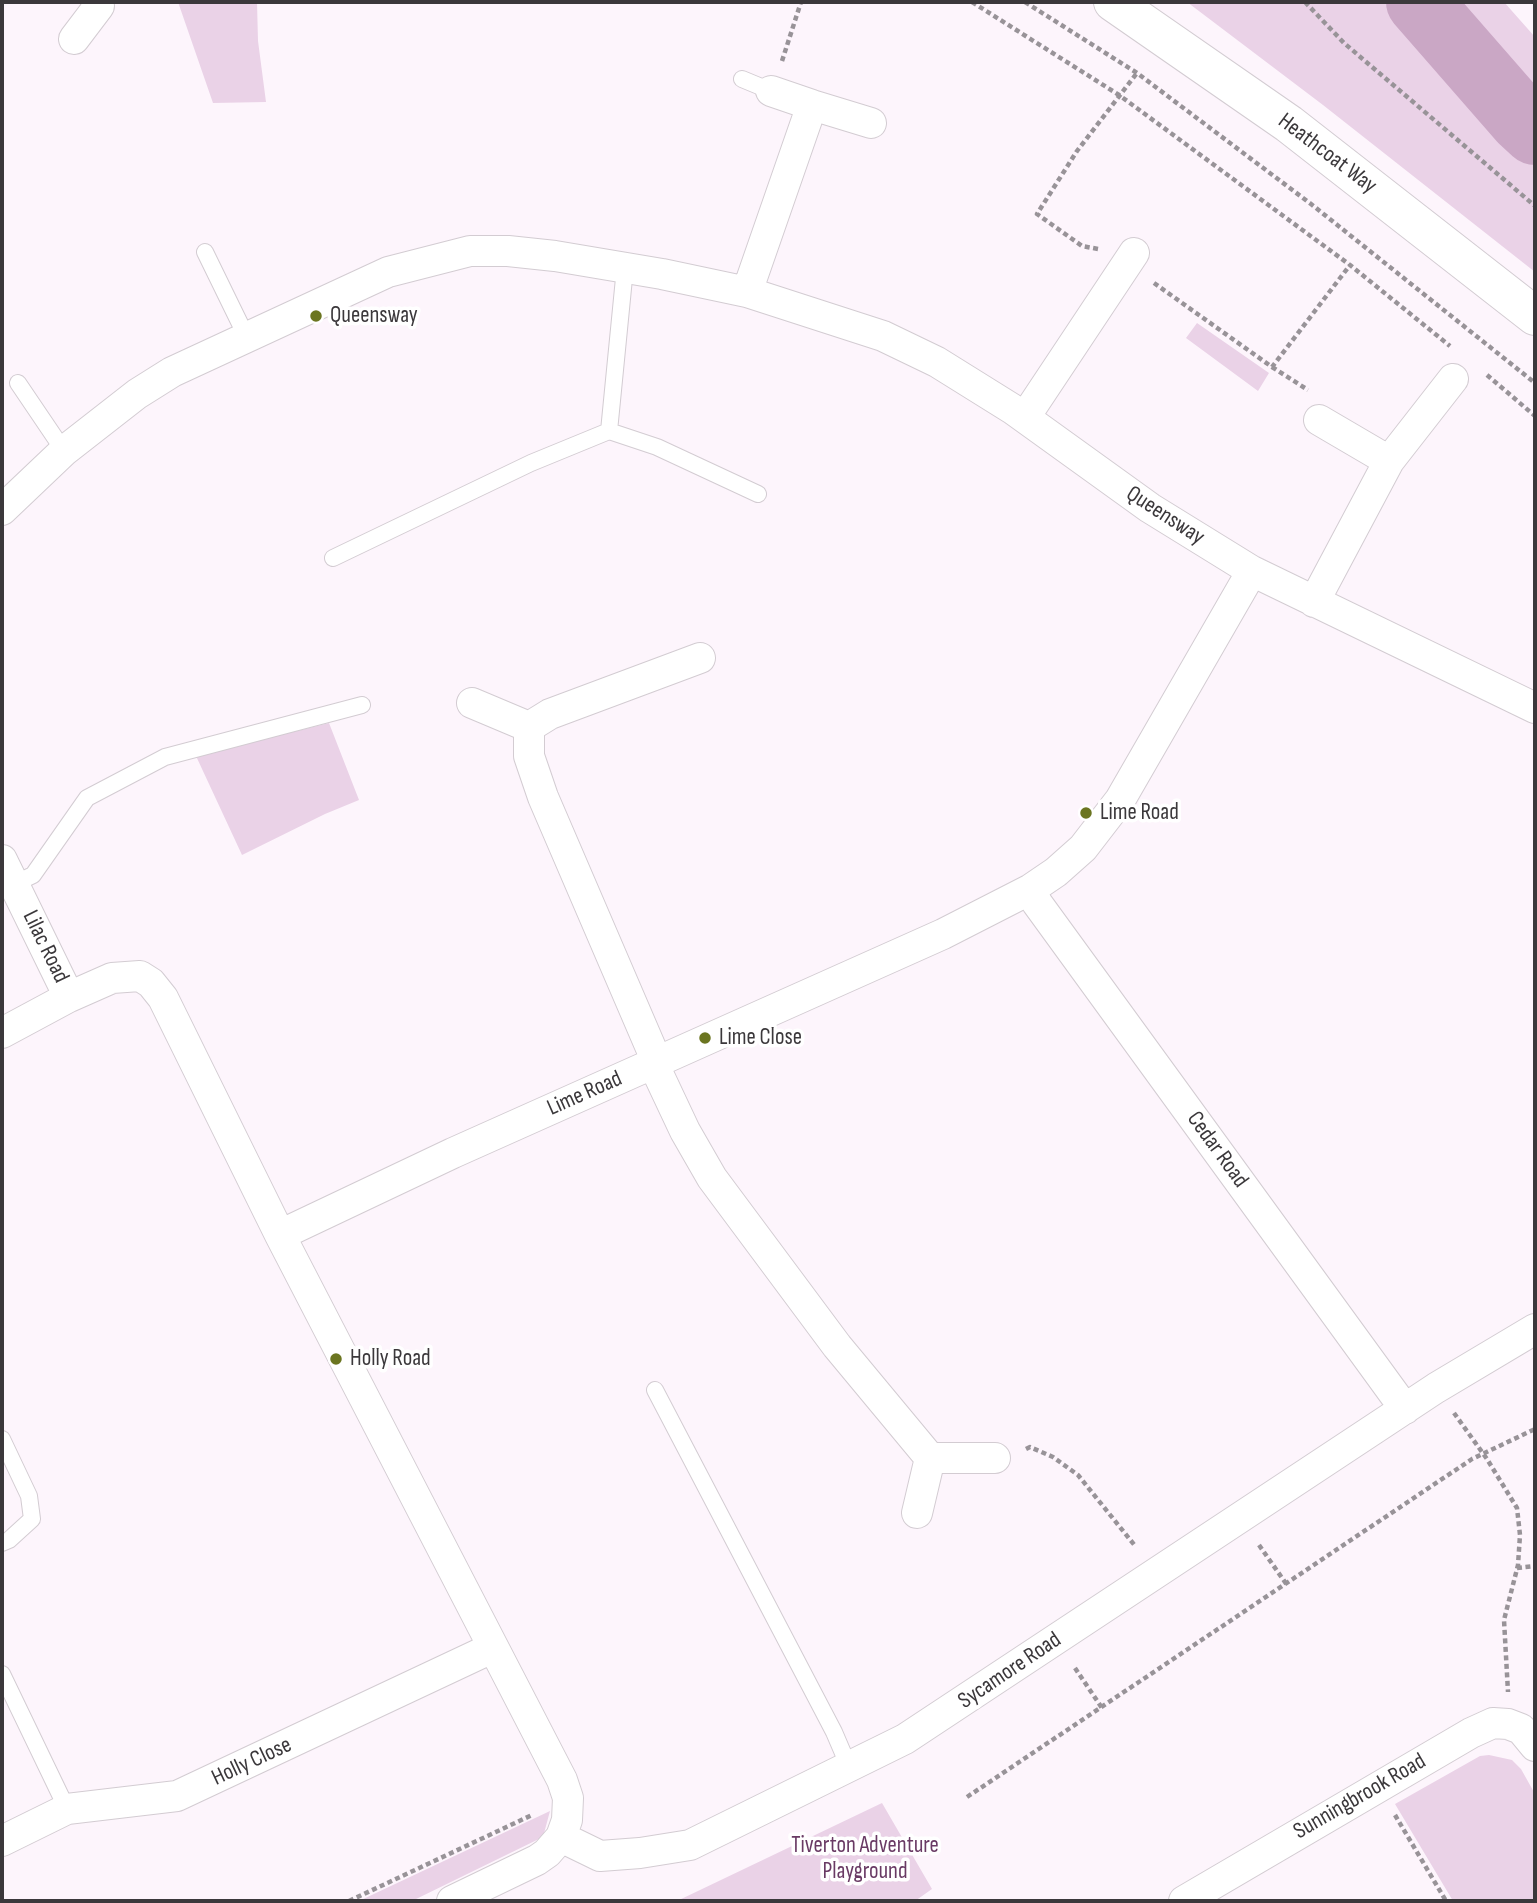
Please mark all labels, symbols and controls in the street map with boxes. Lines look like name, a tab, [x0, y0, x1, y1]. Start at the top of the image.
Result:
street label: Heathcoat Way	[1272, 108, 1382, 200]
place label: Queensway	[330, 302, 418, 330]
marker: Queensway	[308, 308, 324, 324]
street label: Queensway	[1121, 481, 1209, 551]
place label: Lime Road	[1100, 799, 1179, 827]
marker: Lime Road	[1078, 805, 1094, 821]
street label: Lilac Road	[16, 906, 74, 988]
place label: Lime Close	[719, 1024, 802, 1052]
marker: Lime Close	[697, 1030, 713, 1046]
street label: Lime Road	[543, 1065, 627, 1123]
street label: Cedar Road	[1180, 1107, 1254, 1193]
place label: Holly Road	[350, 1345, 431, 1373]
marker: Holly Road	[328, 1351, 344, 1367]
street label: Sycamore Road	[953, 1627, 1067, 1715]
street label: Holly Close	[208, 1732, 296, 1792]
street label: Sunningbrook Road	[1289, 1748, 1431, 1846]
park label: Tiverton Adventure Playground	[791, 1832, 939, 1886]

